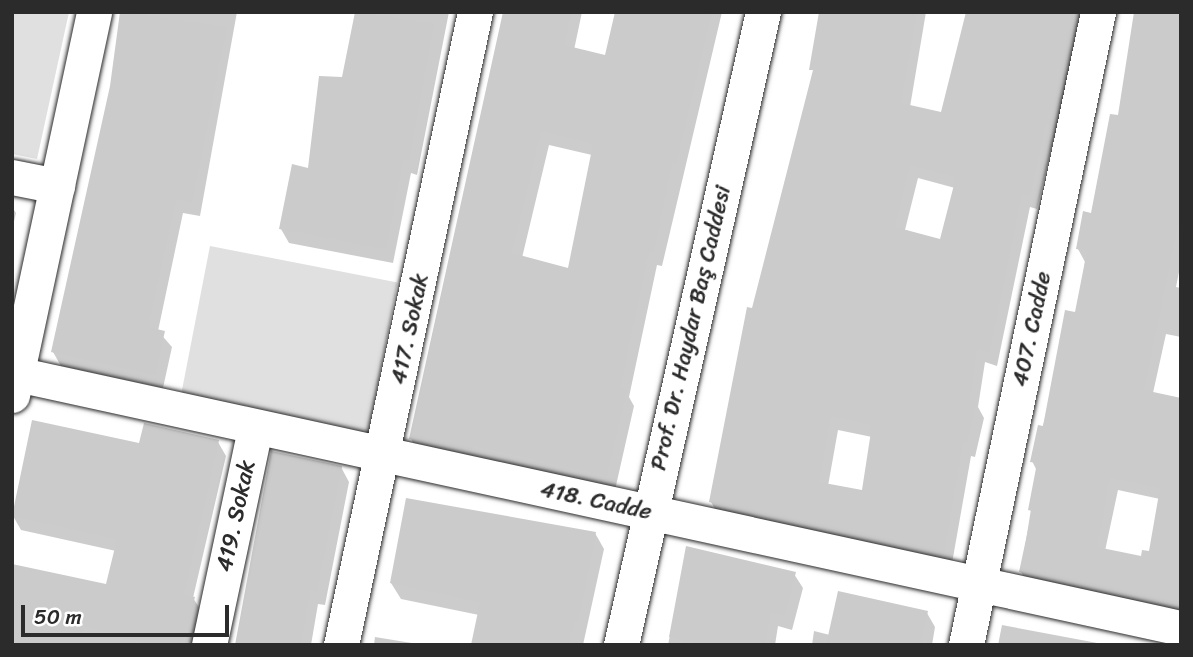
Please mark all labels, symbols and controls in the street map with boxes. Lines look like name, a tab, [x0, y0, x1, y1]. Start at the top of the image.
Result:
street label: Prof. Dr. Haydar Baş Caddesi	[645, 184, 737, 472]
street label: 407. Cadde	[1006, 269, 1058, 389]
street label: 417. Sokak	[385, 271, 435, 387]
street label: 419. Sokak	[211, 458, 261, 574]
street label: 418. Cadde	[538, 476, 654, 526]
scale bar	[24, 590, 233, 634]
text: 50 m	[34, 598, 82, 636]

